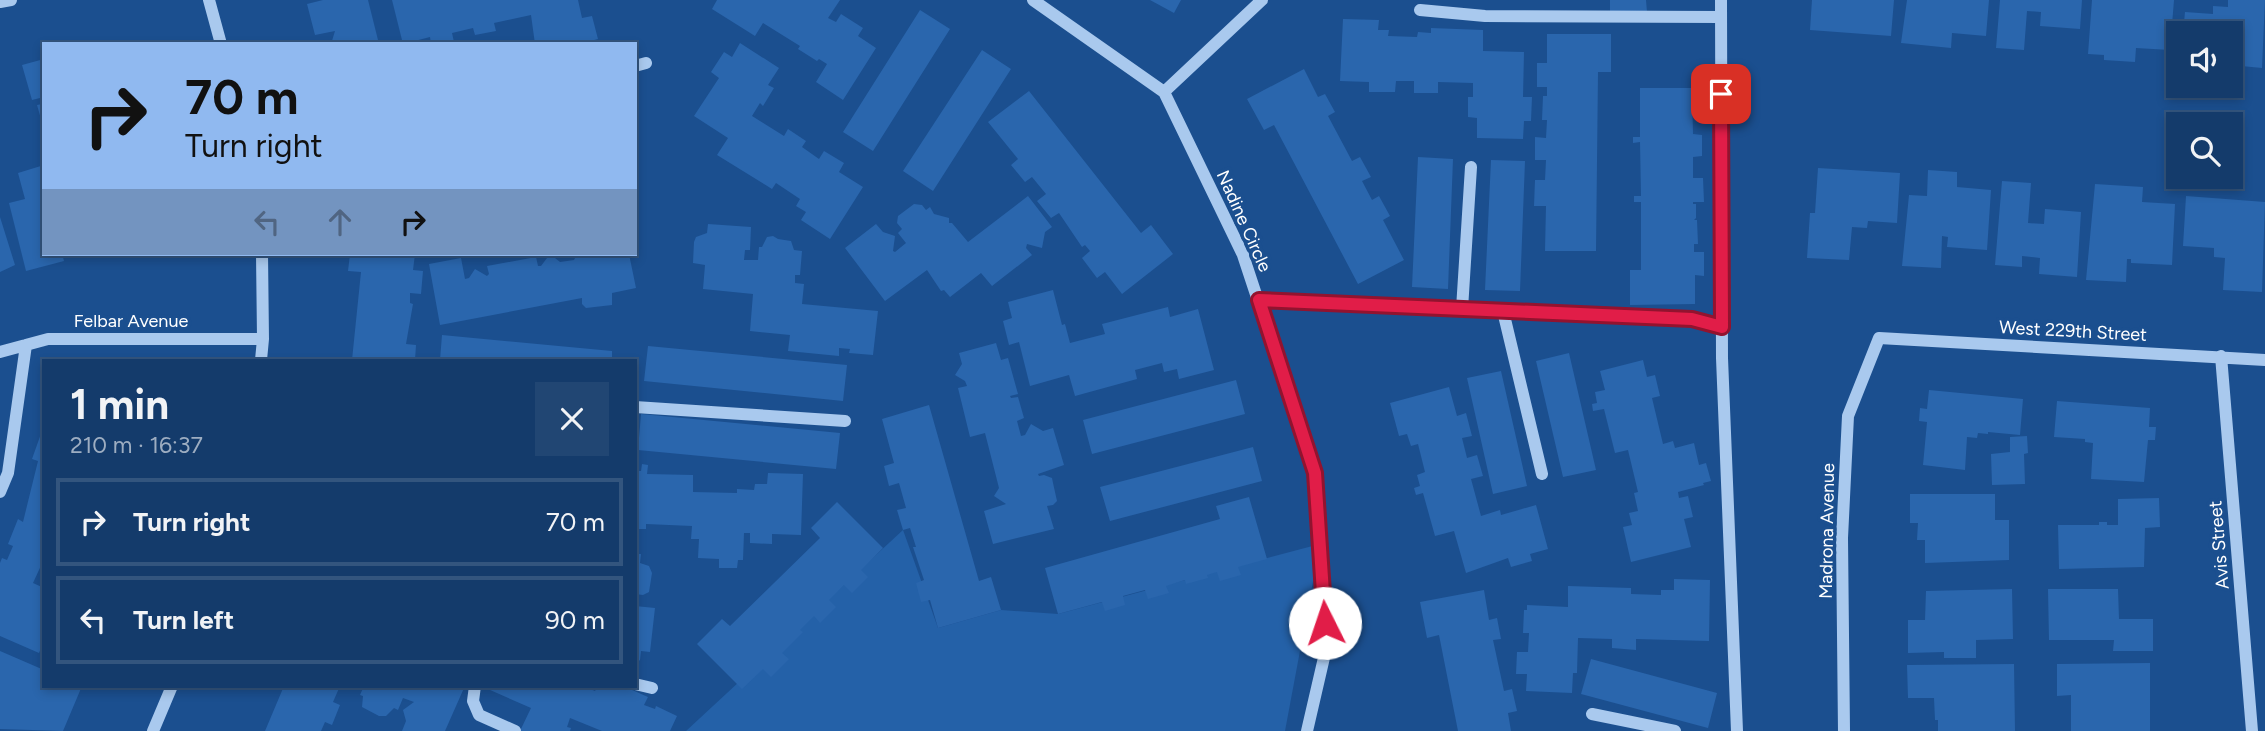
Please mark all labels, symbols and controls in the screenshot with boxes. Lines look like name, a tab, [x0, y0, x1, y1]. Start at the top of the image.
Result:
map controls	[2166, 21, 2243, 189]
button: sound	[2166, 21, 2243, 98]
pin	[1691, 64, 1751, 124]
text: 70 m	[185, 67, 298, 126]
icon: right	[70, 70, 161, 161]
icon: arrive	[1702, 75, 1740, 113]
button: search	[2166, 112, 2243, 189]
text: Turn right	[185, 127, 323, 165]
street label: Nadine Circle	[1212, 167, 1276, 275]
icon: left	[248, 203, 286, 241]
icon: ahead	[321, 203, 359, 241]
icon: right	[394, 203, 432, 241]
street label: Felbar Avenue	[74, 310, 188, 332]
street label: West 229th Street	[1999, 316, 2148, 346]
text: 1 min	[70, 379, 169, 430]
button: close	[535, 382, 609, 456]
text: 210 m · 16:37	[70, 431, 203, 459]
street label: Madrona Avenue	[1815, 463, 1839, 599]
street label: Avis Street	[2204, 500, 2234, 590]
icon: right	[74, 503, 112, 541]
text: Turn right	[133, 506, 250, 538]
text: 70 m	[546, 506, 605, 538]
position arrow	[1288, 586, 1362, 660]
icon: left	[74, 601, 112, 639]
text: Turn left	[133, 604, 234, 636]
text: 90 m	[545, 604, 605, 636]

